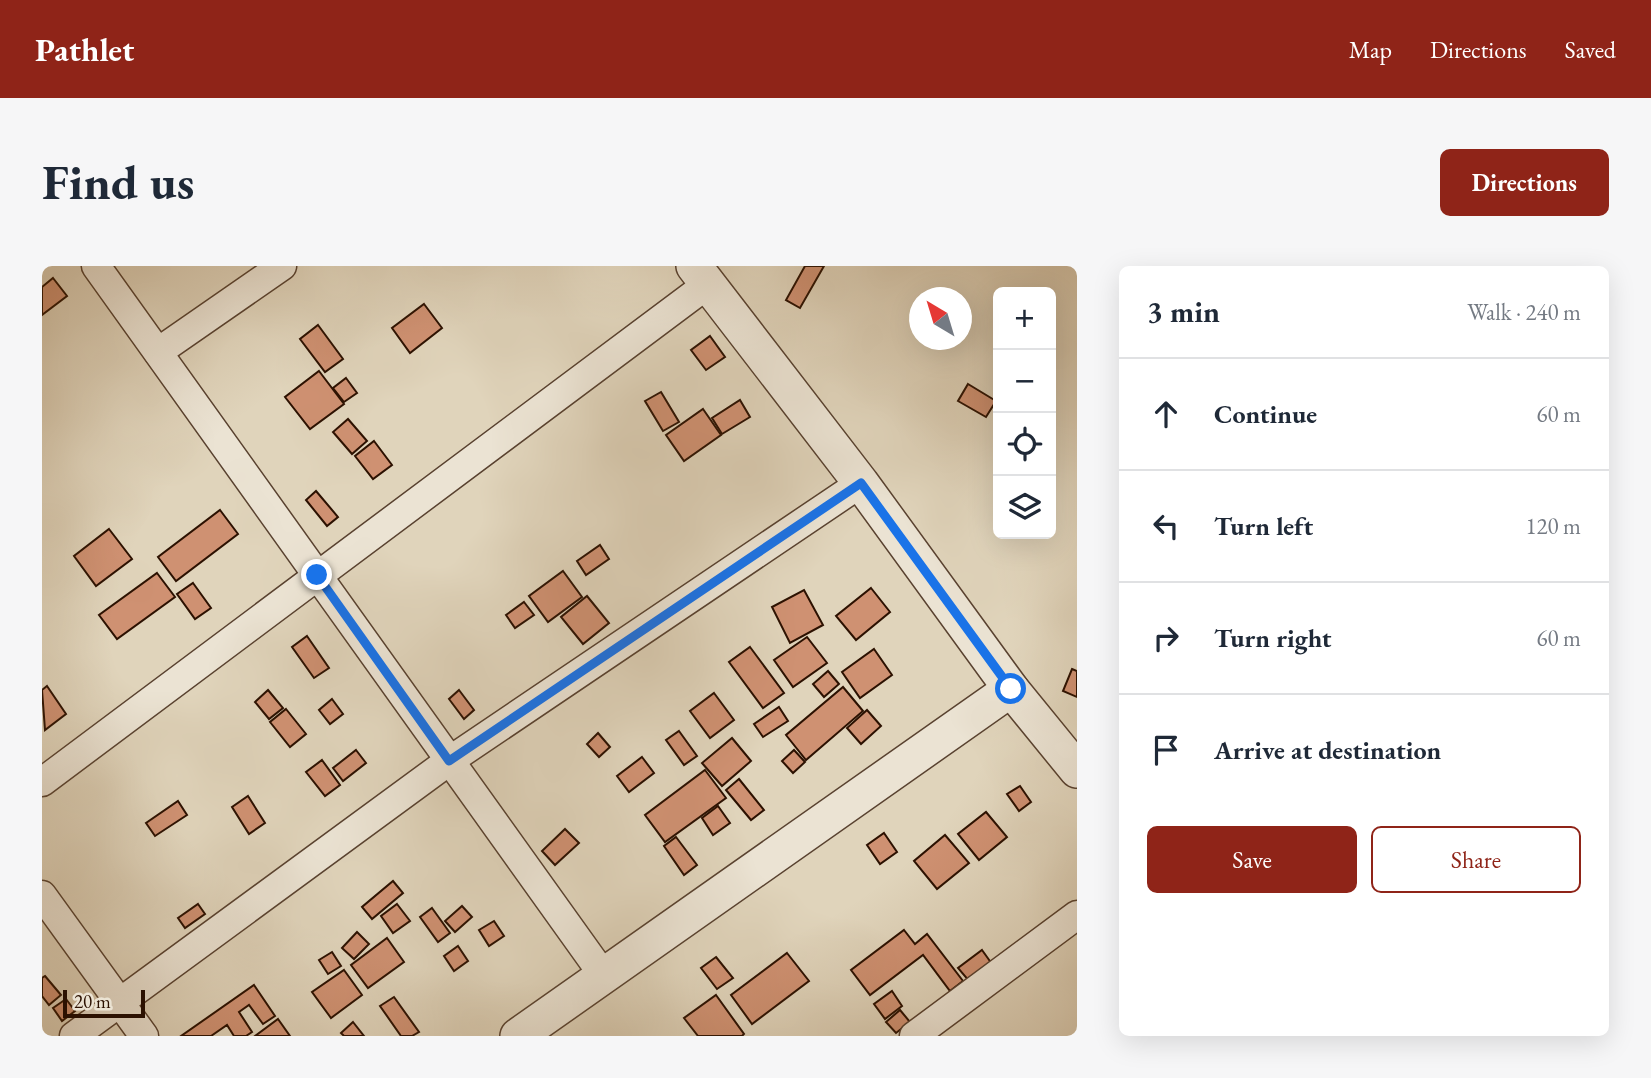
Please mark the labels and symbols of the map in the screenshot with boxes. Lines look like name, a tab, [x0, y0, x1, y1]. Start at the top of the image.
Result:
north arrow	[909, 287, 972, 350]
route end	[301, 559, 332, 590]
route start	[995, 673, 1026, 704]
scale bar	[63, 987, 145, 1019]

